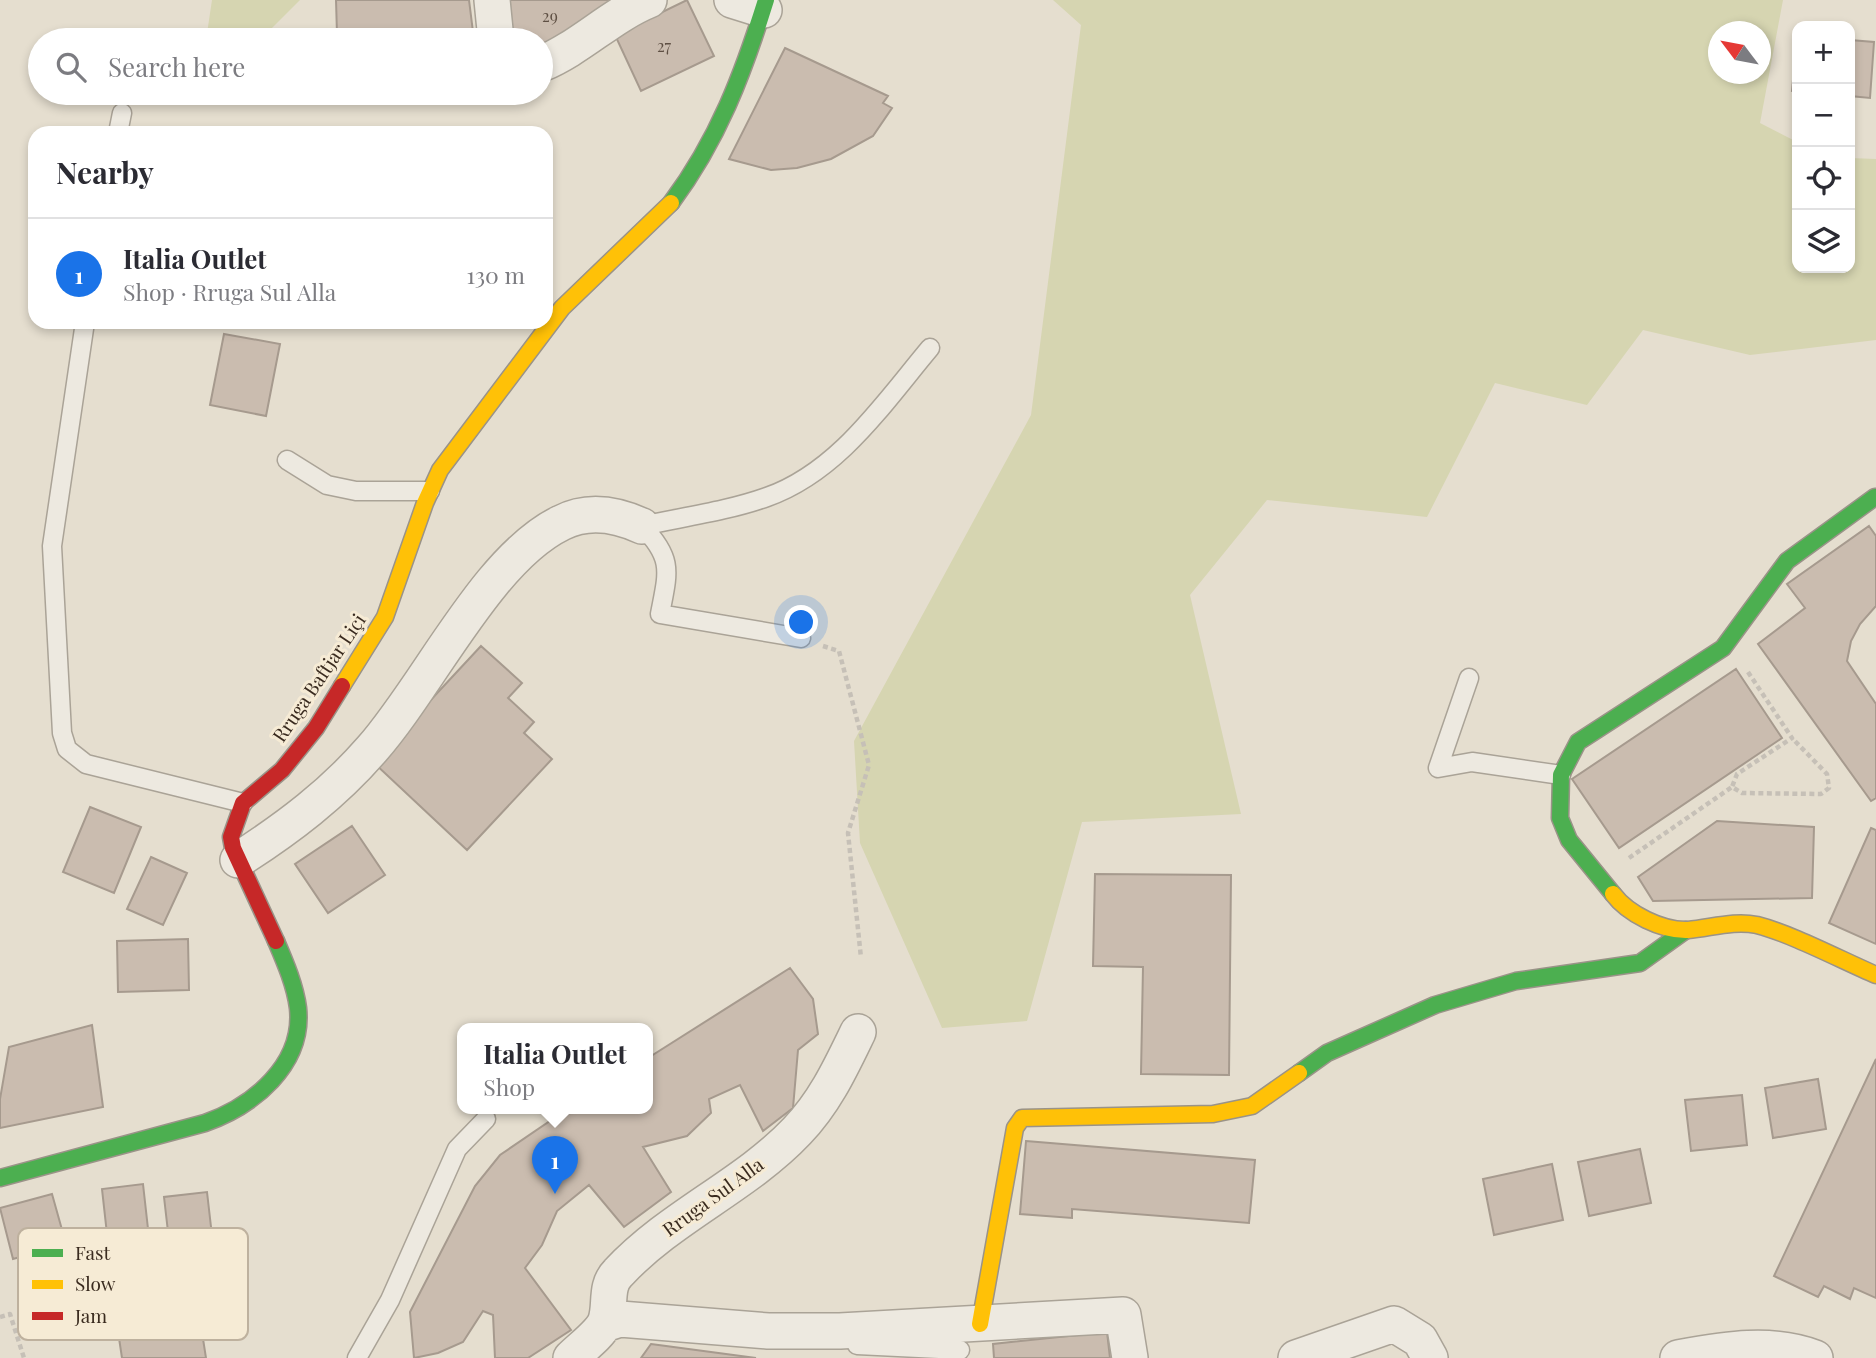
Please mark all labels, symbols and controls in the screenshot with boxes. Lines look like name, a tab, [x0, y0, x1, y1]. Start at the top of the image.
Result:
house number: 29	[542, 5, 558, 26]
north arrow	[1708, 21, 1771, 84]
map controls	[1792, 21, 1855, 273]
button: +	[1792, 21, 1855, 84]
search box	[28, 28, 553, 105]
house number: 27	[657, 35, 672, 56]
icon: search	[52, 48, 90, 86]
text: Search here	[108, 49, 245, 84]
button: −	[1792, 84, 1855, 147]
button: locate	[1792, 147, 1855, 210]
text: Nearby	[56, 152, 154, 192]
button: layers	[1792, 210, 1855, 273]
text: Italia Outlet	[123, 241, 266, 276]
text: 1	[75, 259, 83, 290]
text: 130 m	[467, 259, 525, 290]
text: Shop · Rruga Sul Alla	[123, 276, 336, 307]
your location	[784, 605, 818, 639]
street label: Rruga Baftjar Liçi	[266, 608, 371, 747]
popup	[457, 1023, 653, 1114]
text: Italia Outlet	[483, 1036, 627, 1071]
text: Shop	[483, 1071, 535, 1102]
pin: 1	[532, 1136, 578, 1194]
street label: Rruga Sul Alla	[657, 1150, 769, 1242]
legend	[18, 1228, 248, 1340]
text: Fast	[75, 1239, 111, 1265]
text: Slow	[75, 1270, 116, 1296]
text: Jam	[74, 1302, 107, 1328]

